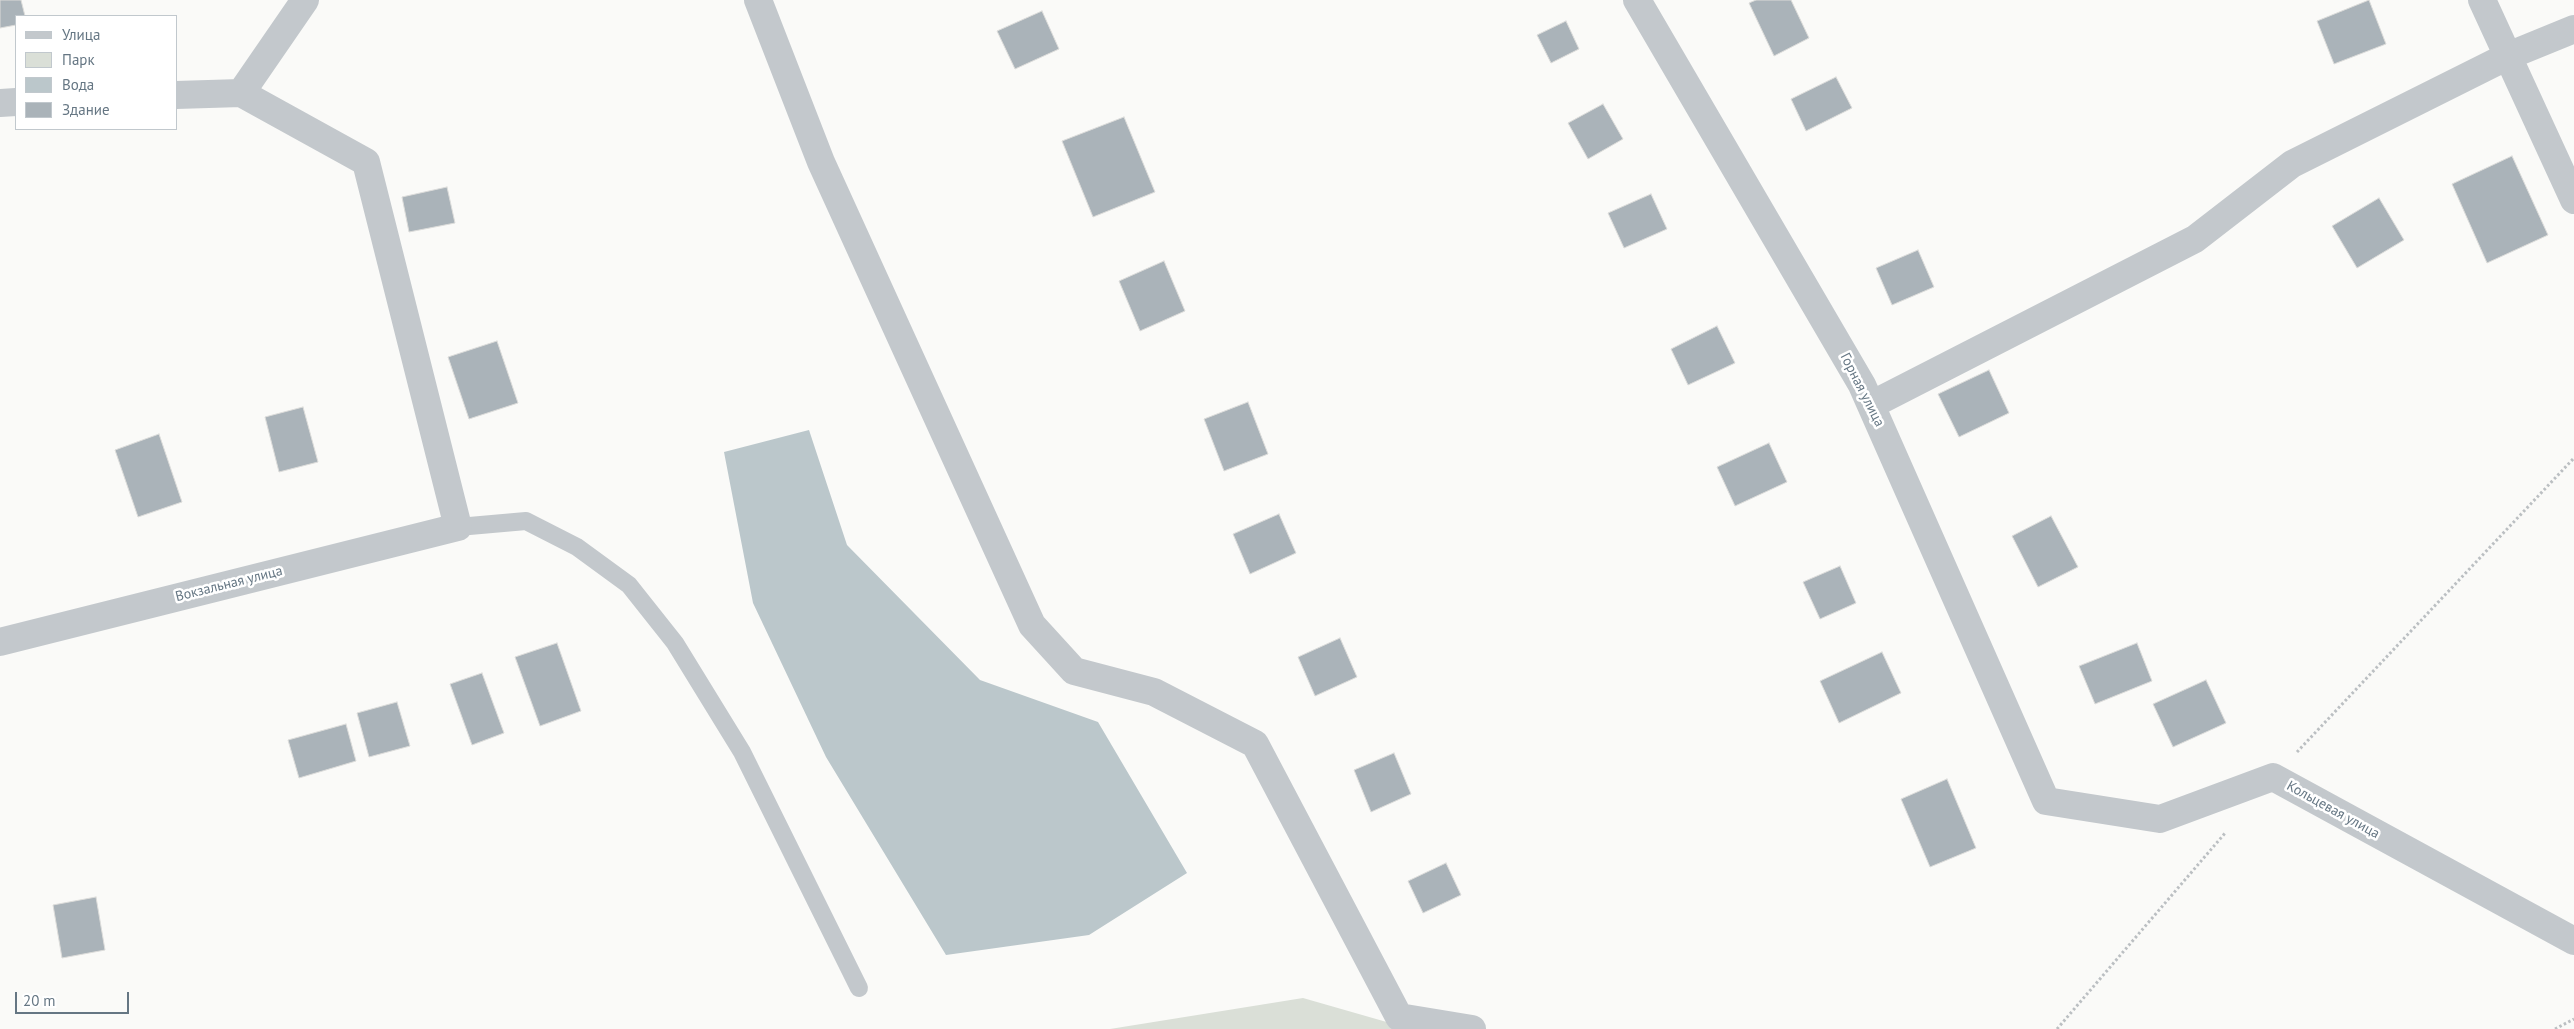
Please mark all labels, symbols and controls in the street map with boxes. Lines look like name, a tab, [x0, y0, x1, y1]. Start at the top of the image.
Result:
legend	[15, 15, 178, 130]
text: Улица	[62, 25, 100, 44]
text: Парк	[62, 50, 95, 69]
text: Вода	[62, 75, 94, 94]
text: Здание	[62, 100, 110, 119]
street label: Горная улица	[1836, 350, 1888, 430]
street label: Вокзальная улица	[174, 563, 284, 605]
street label: Кольцевая улица	[2284, 778, 2382, 842]
scale bar	[18, 982, 131, 1014]
text: 20 m	[23, 991, 56, 1010]

